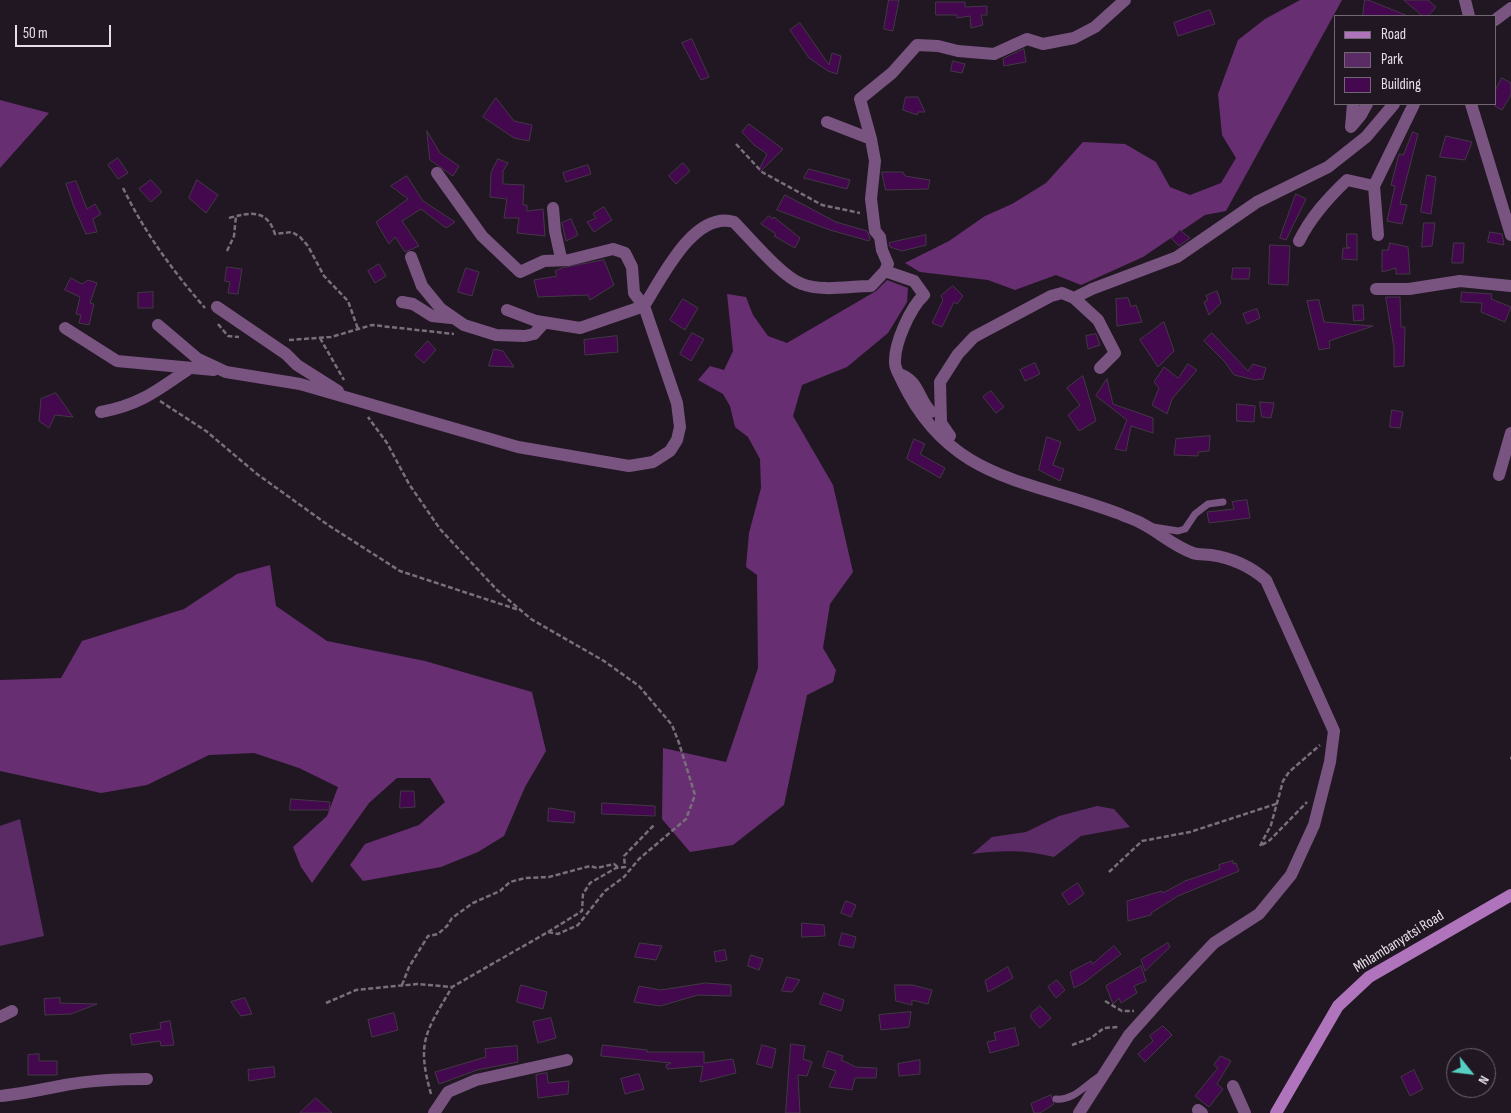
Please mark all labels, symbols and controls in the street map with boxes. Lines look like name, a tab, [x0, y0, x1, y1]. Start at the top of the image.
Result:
scale bar	[18, 15, 114, 47]
legend	[1334, 15, 1496, 105]
text: 50 m	[23, 24, 48, 43]
text: Road	[1381, 25, 1406, 44]
text: Park	[1381, 50, 1403, 69]
text: Building	[1381, 75, 1421, 94]
street label: Mhlambanyatsi Road	[1350, 907, 1448, 977]
north arrow	[1446, 1048, 1496, 1098]
text: N	[1474, 1073, 1493, 1087]

